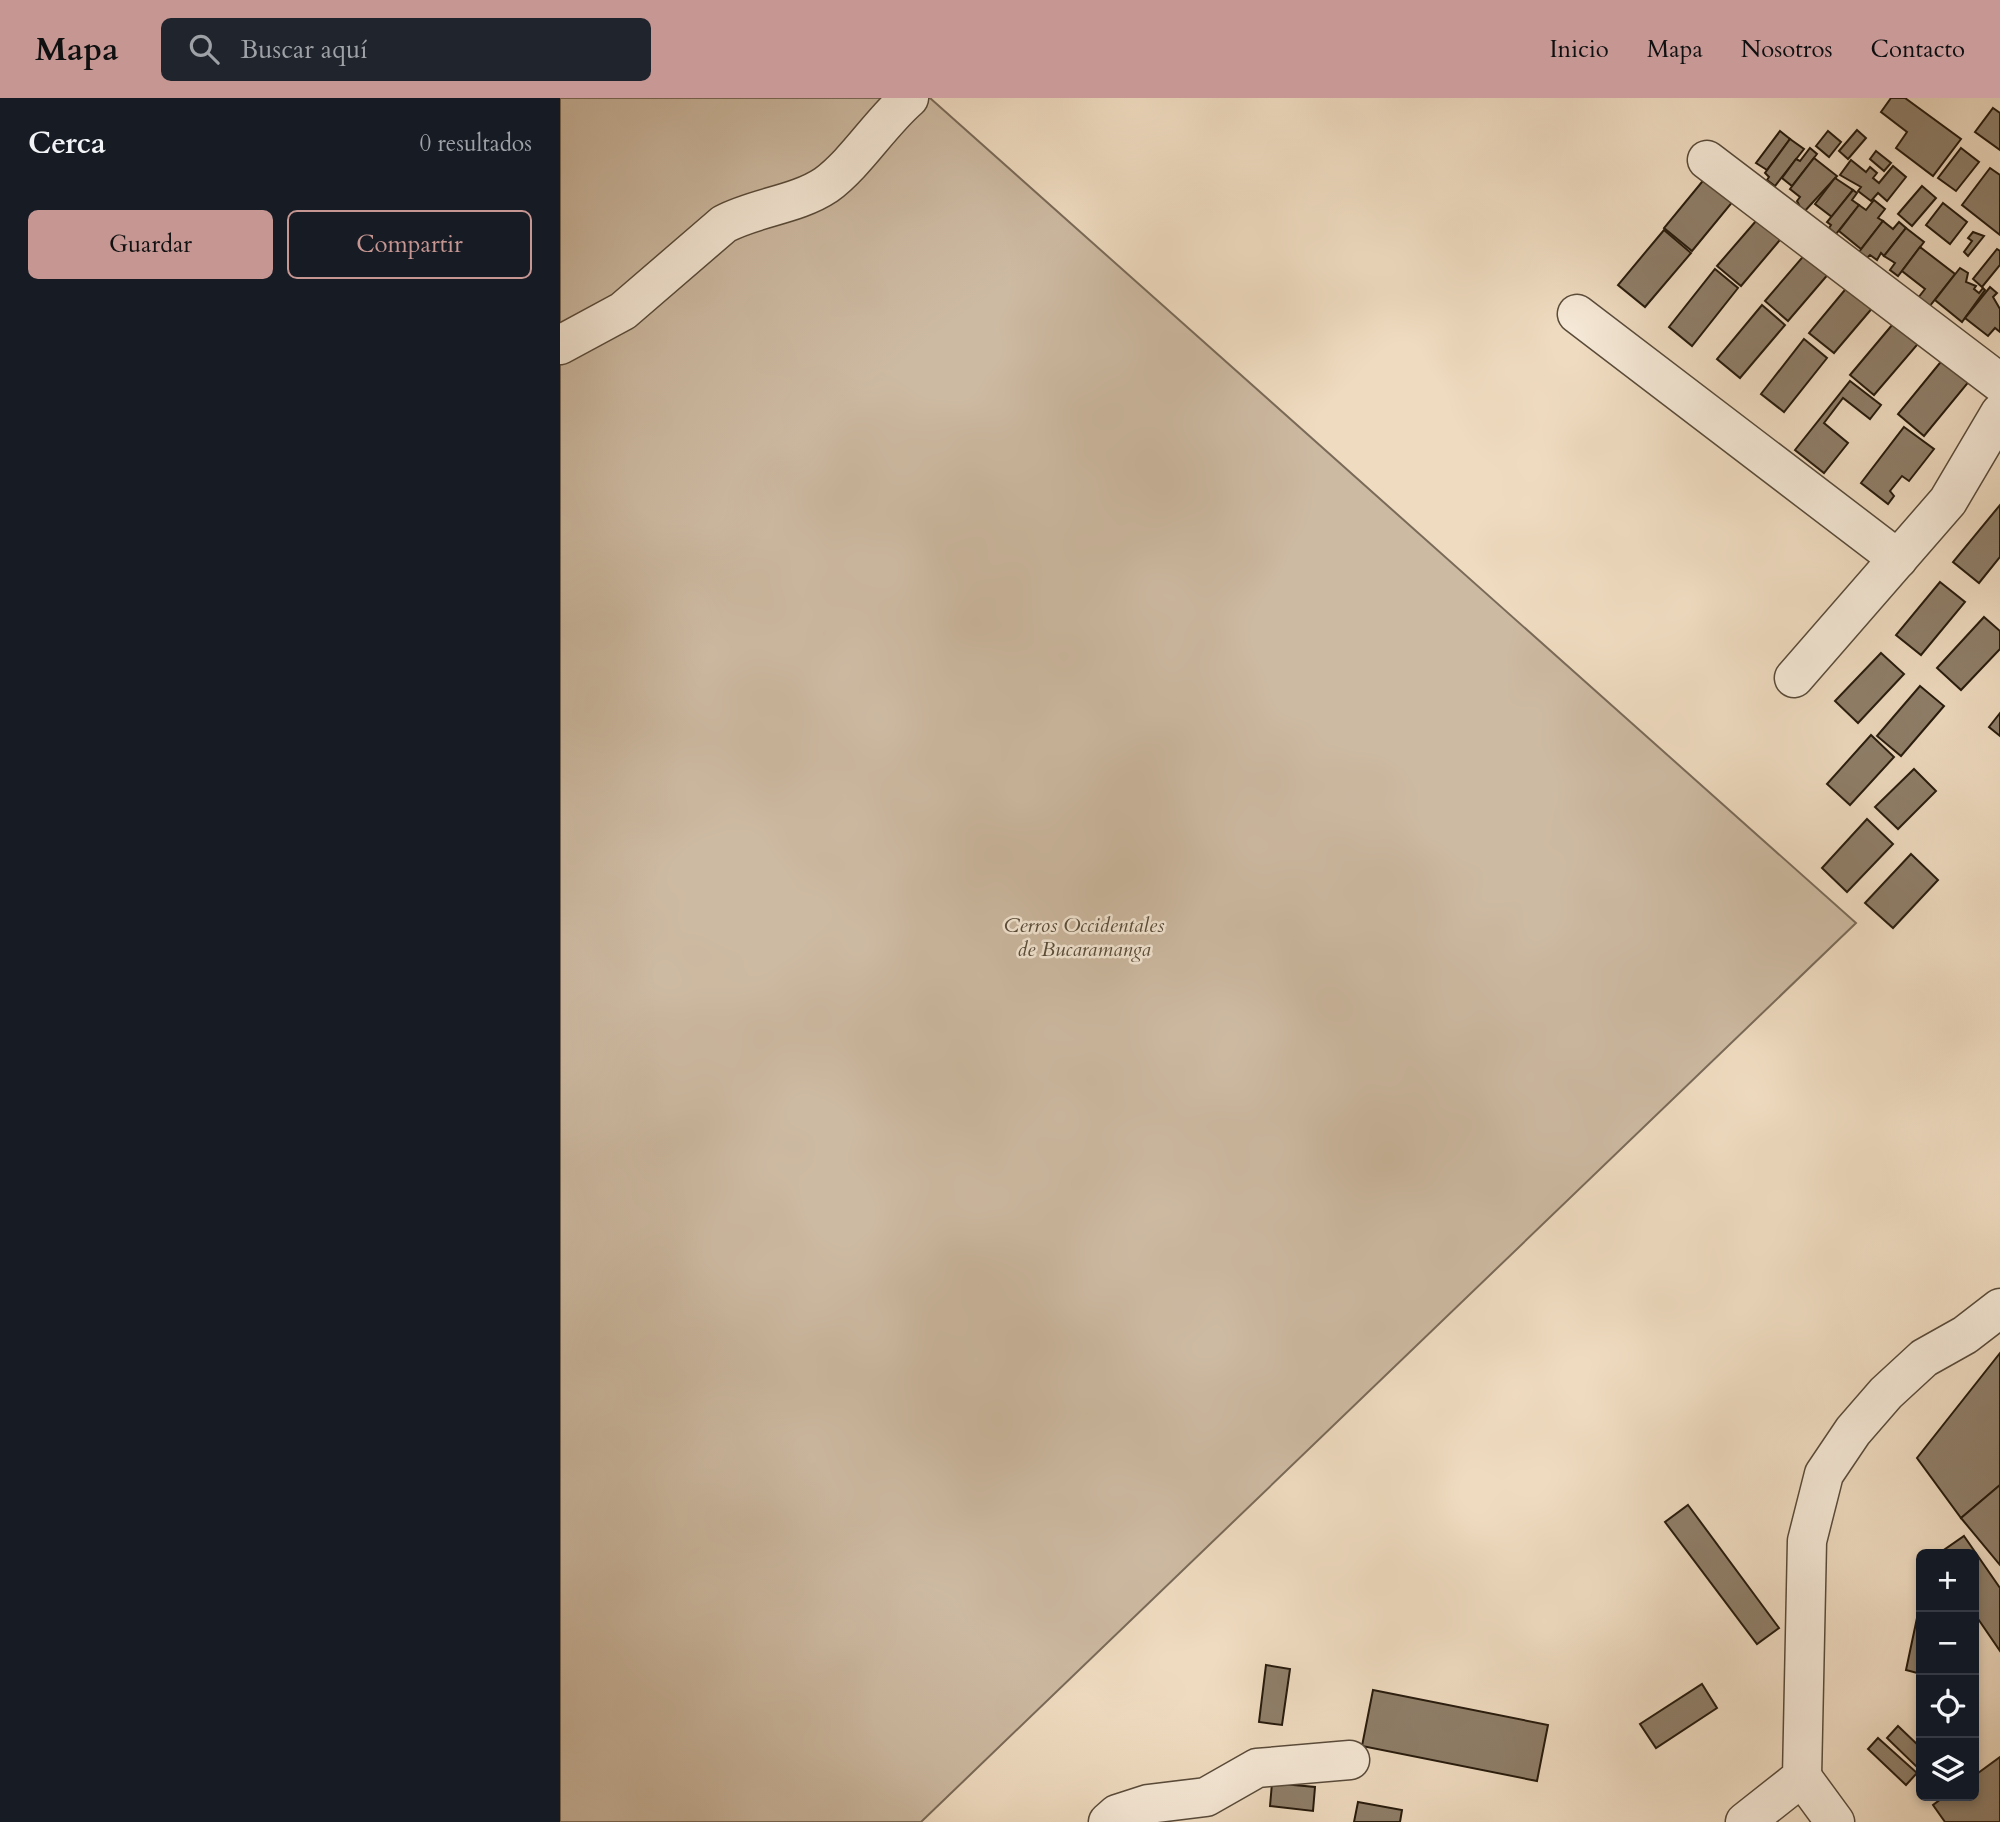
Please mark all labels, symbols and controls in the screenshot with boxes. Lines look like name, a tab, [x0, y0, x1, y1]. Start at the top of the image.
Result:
search box	[161, 18, 651, 81]
text: Mapa	[35, 27, 119, 72]
icon: search	[185, 30, 223, 68]
text: Buscar aquí	[241, 32, 368, 67]
text: Inicio	[1549, 33, 1609, 66]
text: Mapa	[1647, 33, 1703, 66]
text: Nosotros	[1741, 33, 1833, 66]
text: Contacto	[1871, 33, 1965, 66]
text: Cerca	[28, 123, 106, 164]
text: 0 resultados	[419, 128, 532, 159]
button: Guardar	[28, 210, 273, 279]
button: Compartir	[287, 210, 532, 279]
park label: Cerros Occidentales de Bucaramanga	[1004, 911, 1164, 964]
map controls	[1916, 1549, 1979, 1801]
button: +	[1916, 1549, 1979, 1612]
button: −	[1916, 1612, 1979, 1675]
button: locate	[1916, 1675, 1979, 1738]
button: layers	[1916, 1738, 1979, 1801]

